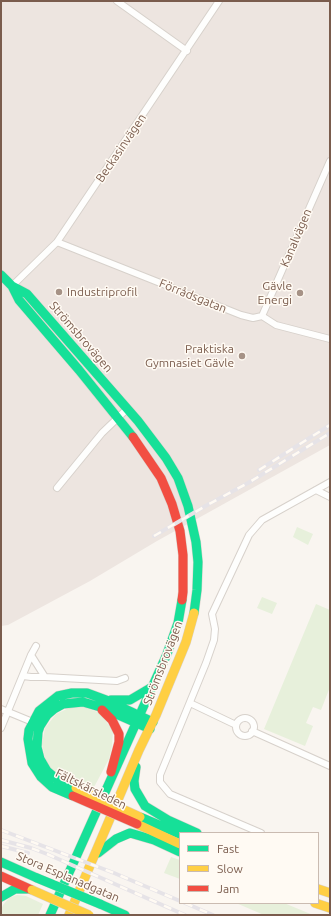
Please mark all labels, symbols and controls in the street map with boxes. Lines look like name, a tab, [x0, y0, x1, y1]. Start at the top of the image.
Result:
street label: Beckasinvägen	[93, 111, 149, 185]
street label: Kanalvägen	[277, 207, 315, 269]
street label: Förrådsgatan	[157, 276, 229, 316]
place label: Gävle Energi	[257, 279, 292, 307]
place label: Industriprofil	[67, 285, 137, 299]
marker: Industriprofil	[54, 287, 64, 297]
marker: Gävle Energi	[295, 288, 305, 298]
street label: Strömsbrovägen	[46, 299, 116, 375]
place label: Praktiska Gymnasiet Gävle	[145, 342, 234, 370]
marker: Praktiska Gymnasiet Gävle	[237, 351, 247, 361]
street label: Strömsbrovägen	[140, 619, 186, 707]
street label: Fältskärsleden	[53, 766, 129, 812]
legend	[179, 832, 319, 904]
text: Fast	[217, 842, 239, 855]
street label: Stora Esplanadgatan	[14, 849, 122, 905]
text: Slow	[217, 862, 243, 875]
text: Jam	[217, 882, 239, 895]

